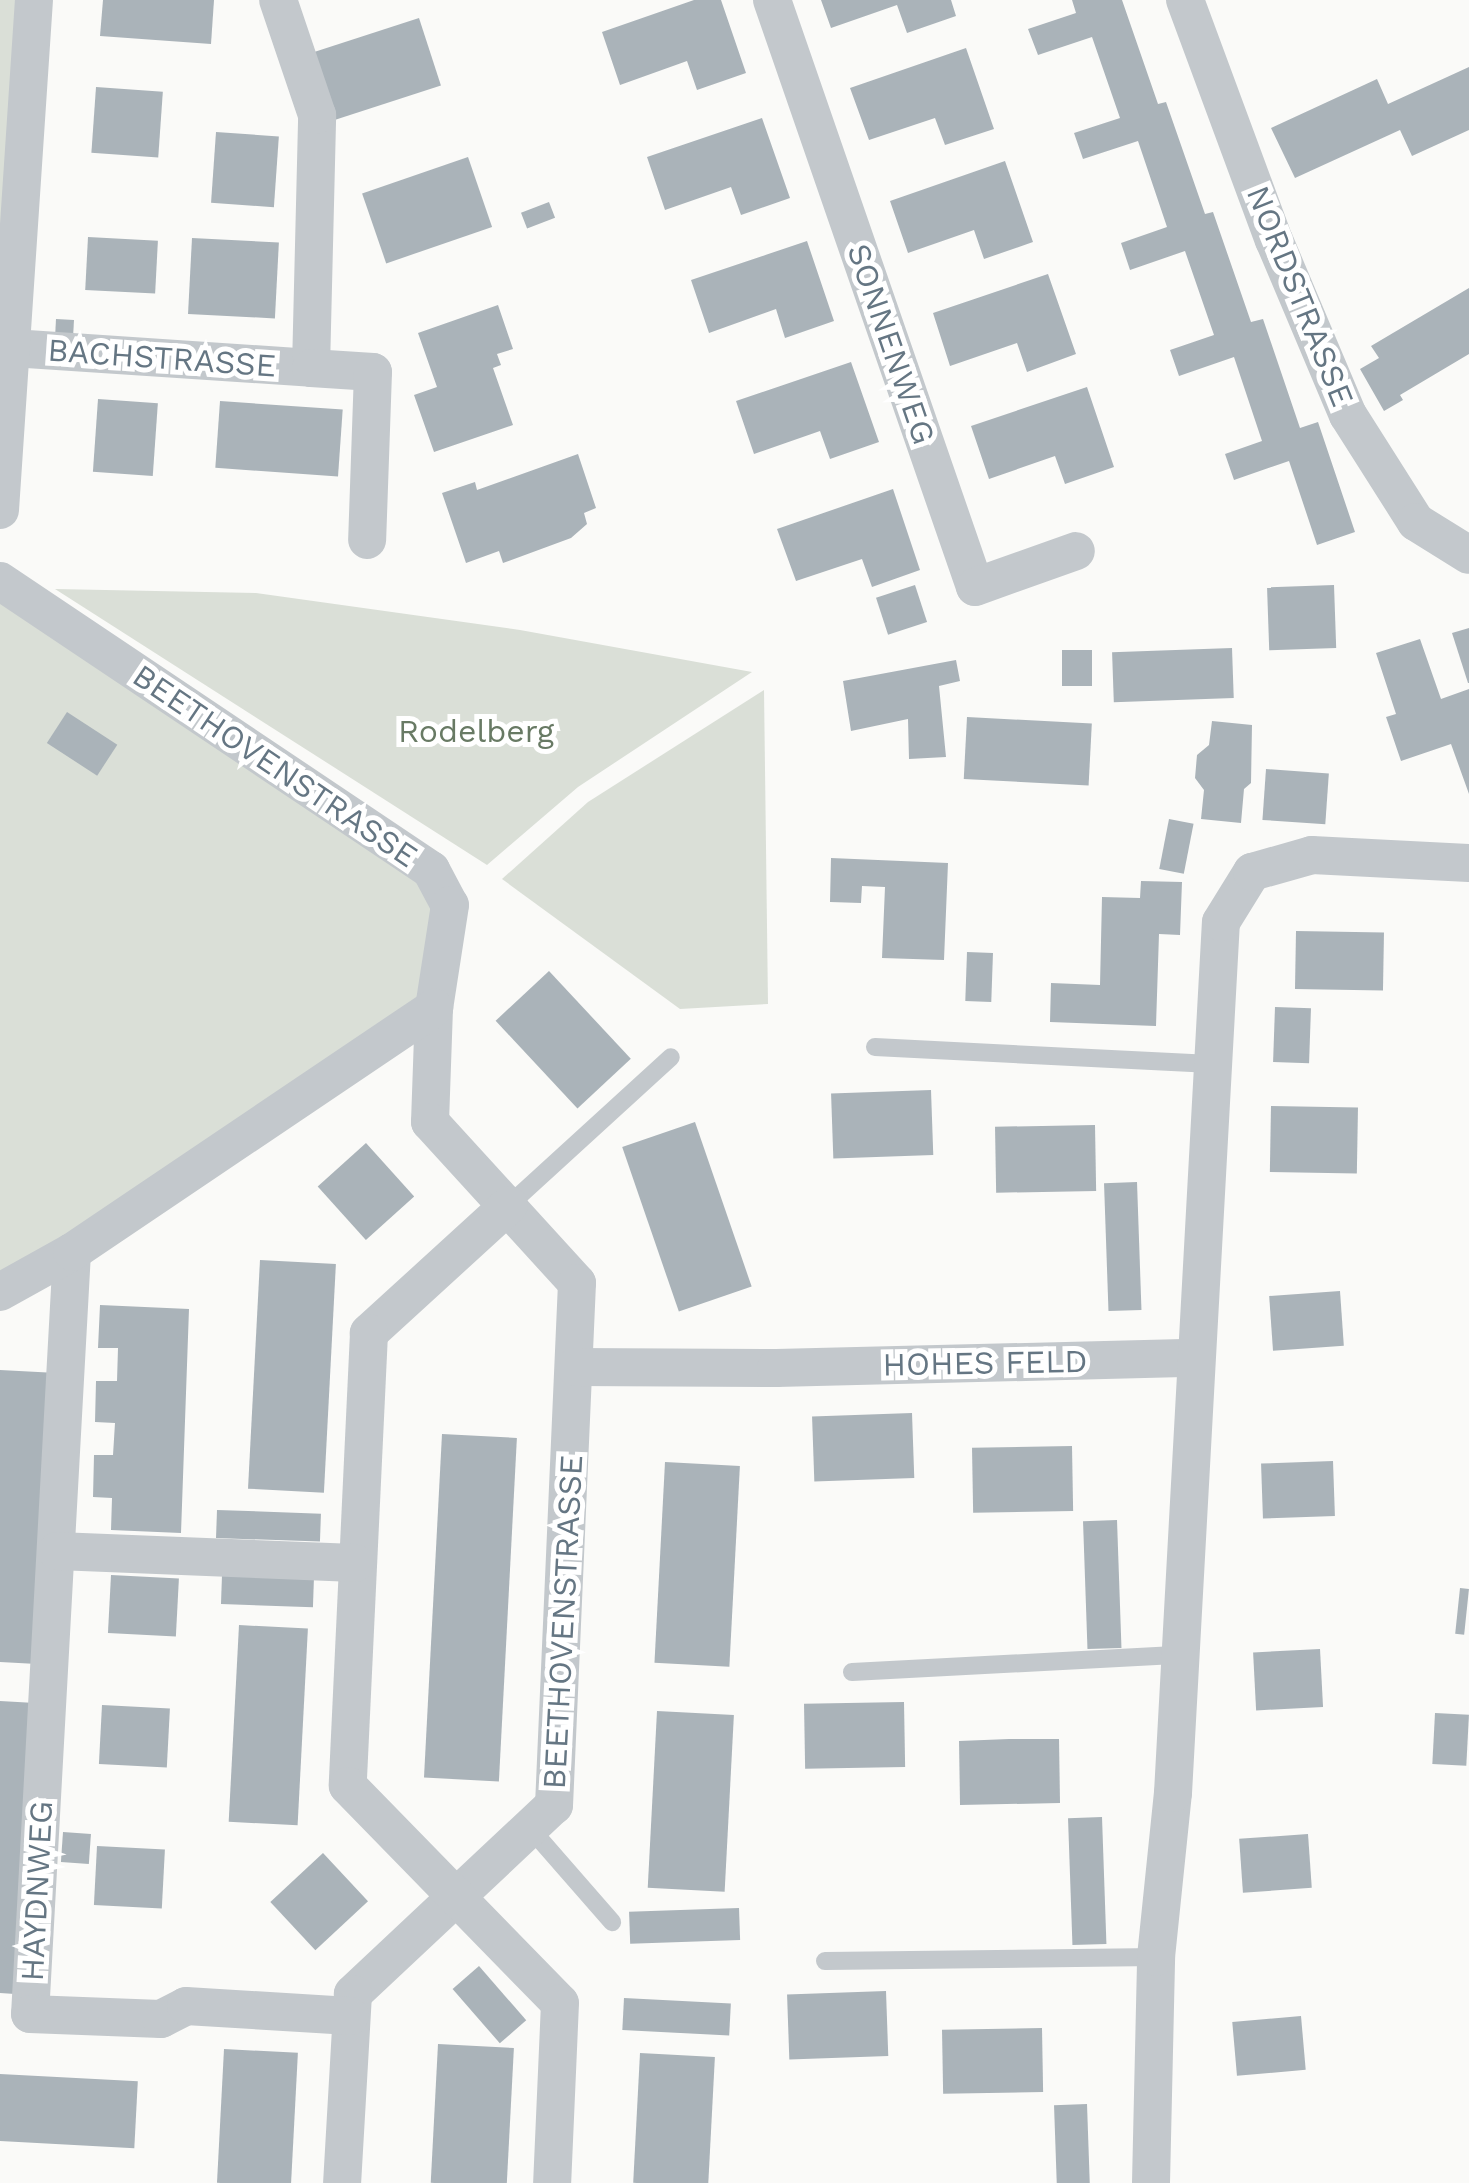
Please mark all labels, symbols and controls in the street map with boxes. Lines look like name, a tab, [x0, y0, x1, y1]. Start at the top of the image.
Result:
street label: NORDSTRASSE	[1238, 180, 1362, 412]
street label: SONNENWEG	[839, 239, 943, 449]
street label: BACHSTRASSE	[46, 331, 278, 385]
street label: BEETHOVENSTRASSE	[125, 656, 425, 876]
park label: Rodelberg	[398, 712, 554, 750]
street label: HOHES FELD	[882, 1342, 1088, 1384]
street label: BEETHOVENSTRASSE	[535, 1454, 591, 1790]
street label: HAYDNWEG	[13, 1800, 61, 1982]

